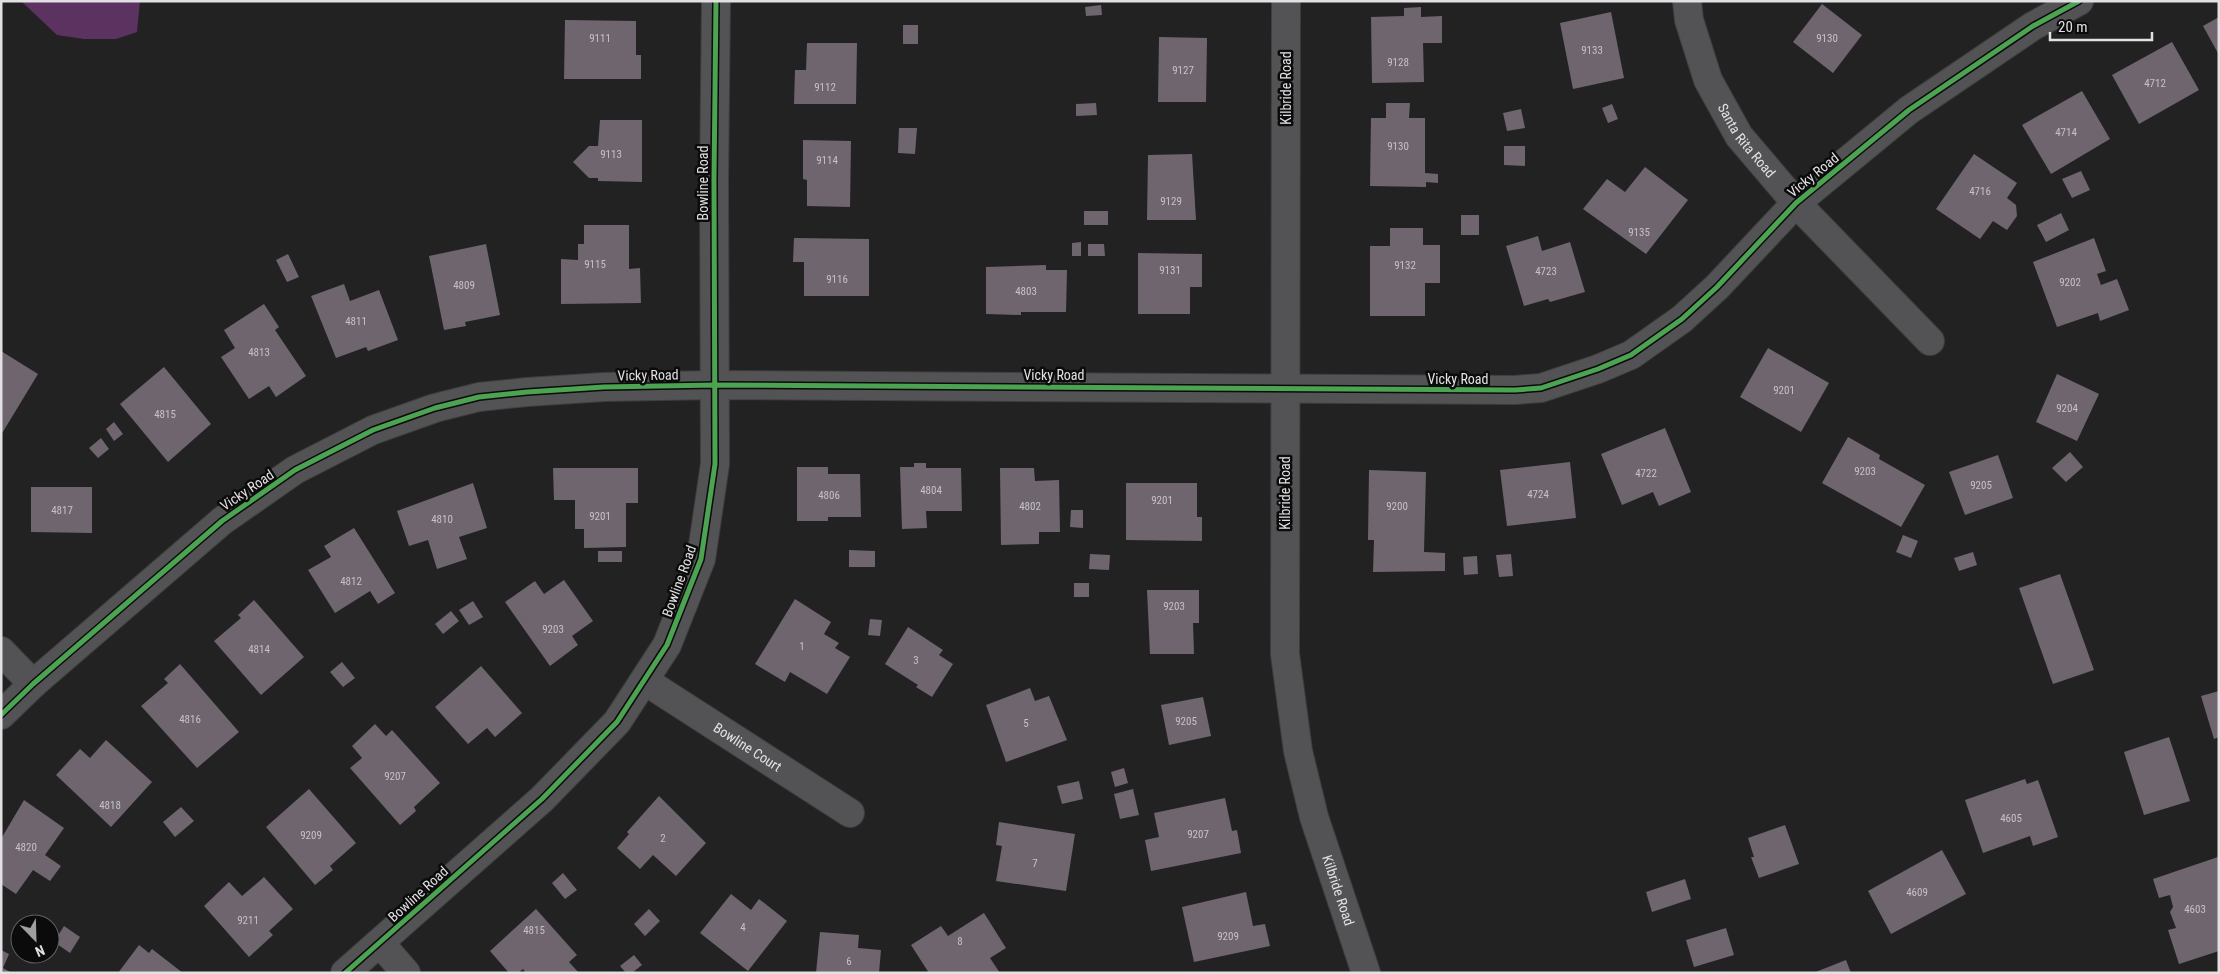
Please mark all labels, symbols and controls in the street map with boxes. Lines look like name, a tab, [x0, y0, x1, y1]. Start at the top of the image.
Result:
scale bar	[2050, 10, 2152, 42]
text: 20 m	[2058, 18, 2088, 36]
house number: 9111	[589, 32, 611, 45]
house number: 9130	[1816, 32, 1838, 45]
house number: 9133	[1581, 44, 1603, 57]
street label: Kilbride Road	[1278, 51, 1294, 125]
house number: 9128	[1387, 56, 1409, 69]
house number: 9127	[1172, 64, 1194, 77]
house number: 4712	[2144, 77, 2166, 90]
house number: 9112	[814, 81, 836, 94]
street label: Santa Rita Road	[1715, 101, 1779, 181]
house number: 4714	[2055, 126, 2077, 139]
house number: 9130	[1387, 140, 1409, 153]
street label: Bowline Road	[695, 146, 711, 220]
house number: 9113	[600, 148, 622, 161]
street label: Vicky Road	[1784, 150, 1842, 200]
house number: 9114	[816, 154, 838, 167]
house number: 4716	[1969, 185, 1991, 198]
house number: 9129	[1160, 195, 1182, 208]
house number: 9135	[1628, 226, 1650, 239]
house number: 9115	[584, 258, 606, 271]
house number: 9132	[1394, 259, 1416, 272]
house number: 9131	[1159, 264, 1181, 277]
house number: 4723	[1535, 265, 1557, 278]
house number: 9116	[826, 273, 848, 286]
house number: 9202	[2059, 276, 2081, 289]
house number: 4809	[453, 279, 475, 292]
house number: 4803	[1015, 285, 1037, 298]
house number: 4811	[345, 315, 367, 328]
house number: 4813	[248, 346, 270, 359]
street label: Vicky Road	[617, 366, 679, 384]
street label: Vicky Road	[1024, 367, 1085, 383]
street label: Vicky Road	[1428, 371, 1489, 387]
house number: 9201	[1773, 384, 1795, 397]
house number: 9204	[2056, 402, 2078, 415]
house number: 4815	[154, 408, 176, 421]
street label: Kilbride Road	[1277, 456, 1293, 530]
house number: 9203	[1854, 465, 1876, 478]
street label: Vicky Road	[217, 466, 277, 514]
house number: 4722	[1635, 467, 1657, 480]
house number: 9205	[1970, 479, 1992, 492]
house number: 4804	[920, 484, 942, 497]
house number: 4724	[1527, 488, 1549, 501]
house number: 4806	[818, 489, 840, 502]
house number: 9201	[1151, 494, 1173, 507]
house number: 4802	[1019, 500, 1041, 513]
house number: 9200	[1386, 500, 1408, 513]
house number: 4817	[51, 504, 73, 517]
house number: 9201	[589, 510, 611, 523]
house number: 4810	[431, 513, 453, 526]
street label: Bowline Road	[659, 543, 699, 619]
house number: 4812	[340, 575, 362, 588]
house number: 9203	[1163, 600, 1185, 613]
house number: 9203	[542, 623, 564, 636]
house number: 1	[799, 640, 805, 653]
house number: 4814	[248, 643, 270, 656]
house number: 3	[913, 654, 919, 667]
house number: 4816	[179, 713, 201, 726]
house number: 9205	[1175, 715, 1197, 728]
house number: 5	[1023, 717, 1029, 730]
street label: Bowline Court	[711, 719, 784, 775]
house number: 9207	[384, 770, 406, 783]
house number: 4818	[99, 799, 121, 812]
house number: 4605	[2000, 812, 2022, 825]
house number: 9207	[1187, 828, 1209, 841]
house number: 9209	[300, 829, 322, 842]
house number: 2	[660, 832, 666, 845]
house number: 4820	[15, 841, 37, 854]
street label: Kilbride Road	[1319, 853, 1358, 928]
house number: 7	[1032, 857, 1038, 870]
street label: Bowline Road	[385, 863, 451, 925]
house number: 4609	[1906, 886, 1928, 899]
house number: 4603	[2184, 903, 2206, 916]
north arrow	[10, 914, 60, 964]
house number: 9211	[237, 914, 259, 927]
house number: 4	[740, 921, 746, 934]
house number: 4815	[523, 924, 545, 937]
house number: 9209	[1217, 930, 1239, 943]
house number: 8	[957, 935, 963, 948]
text: N	[33, 942, 47, 960]
house number: 6	[846, 955, 852, 968]

